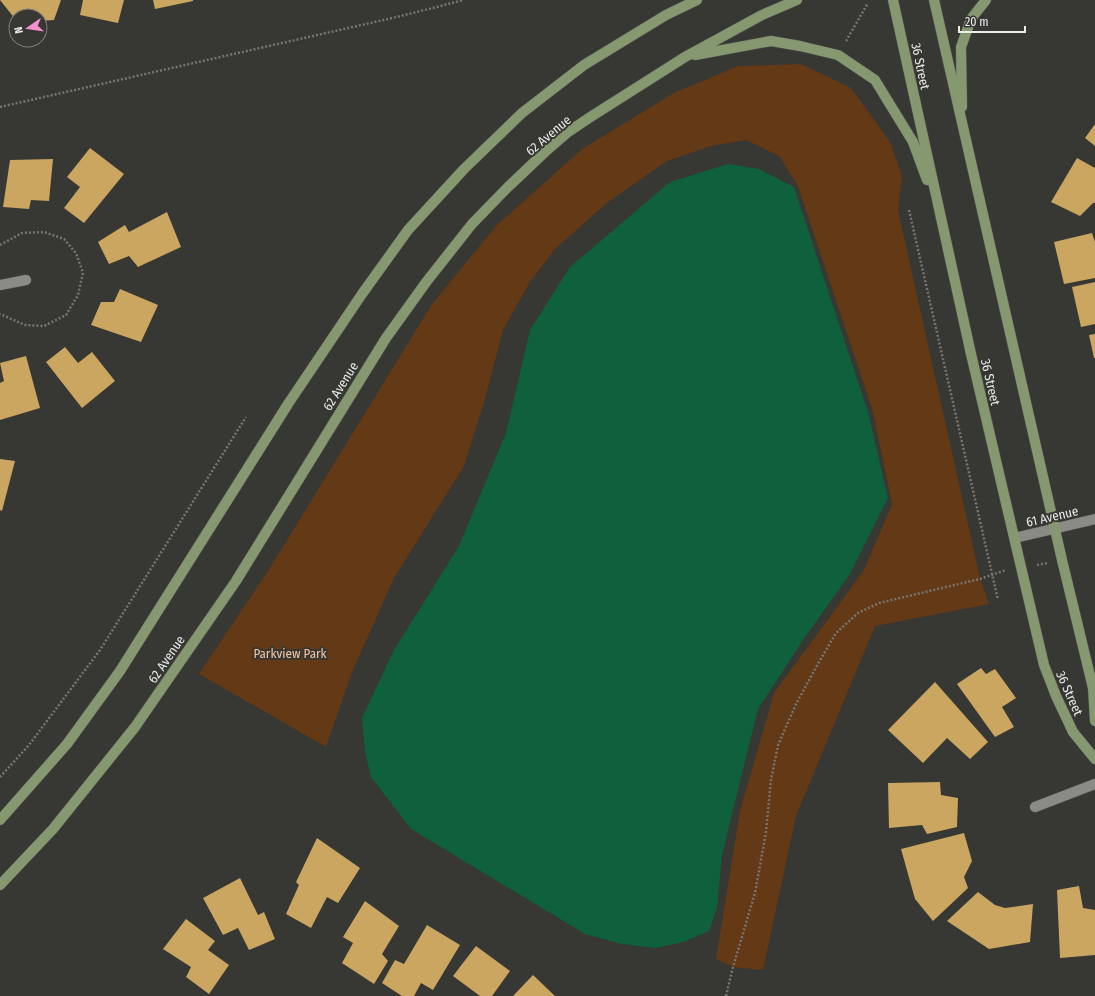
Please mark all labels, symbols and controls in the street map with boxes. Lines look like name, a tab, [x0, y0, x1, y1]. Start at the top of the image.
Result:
north arrow	[8, 8, 48, 48]
scale bar	[959, 8, 1025, 34]
text: 20 m	[965, 15, 989, 29]
text: N	[12, 25, 26, 35]
street label: 36 Street	[908, 41, 933, 92]
street label: 62 Avenue	[523, 112, 574, 159]
street label: 36 Street	[978, 357, 1003, 408]
street label: 62 Avenue	[320, 359, 361, 413]
street label: 61 Avenue	[1025, 503, 1080, 530]
street label: 62 Avenue	[145, 633, 188, 686]
park label: Parkview Park	[253, 646, 328, 661]
street label: 36 Street	[1053, 669, 1086, 719]

